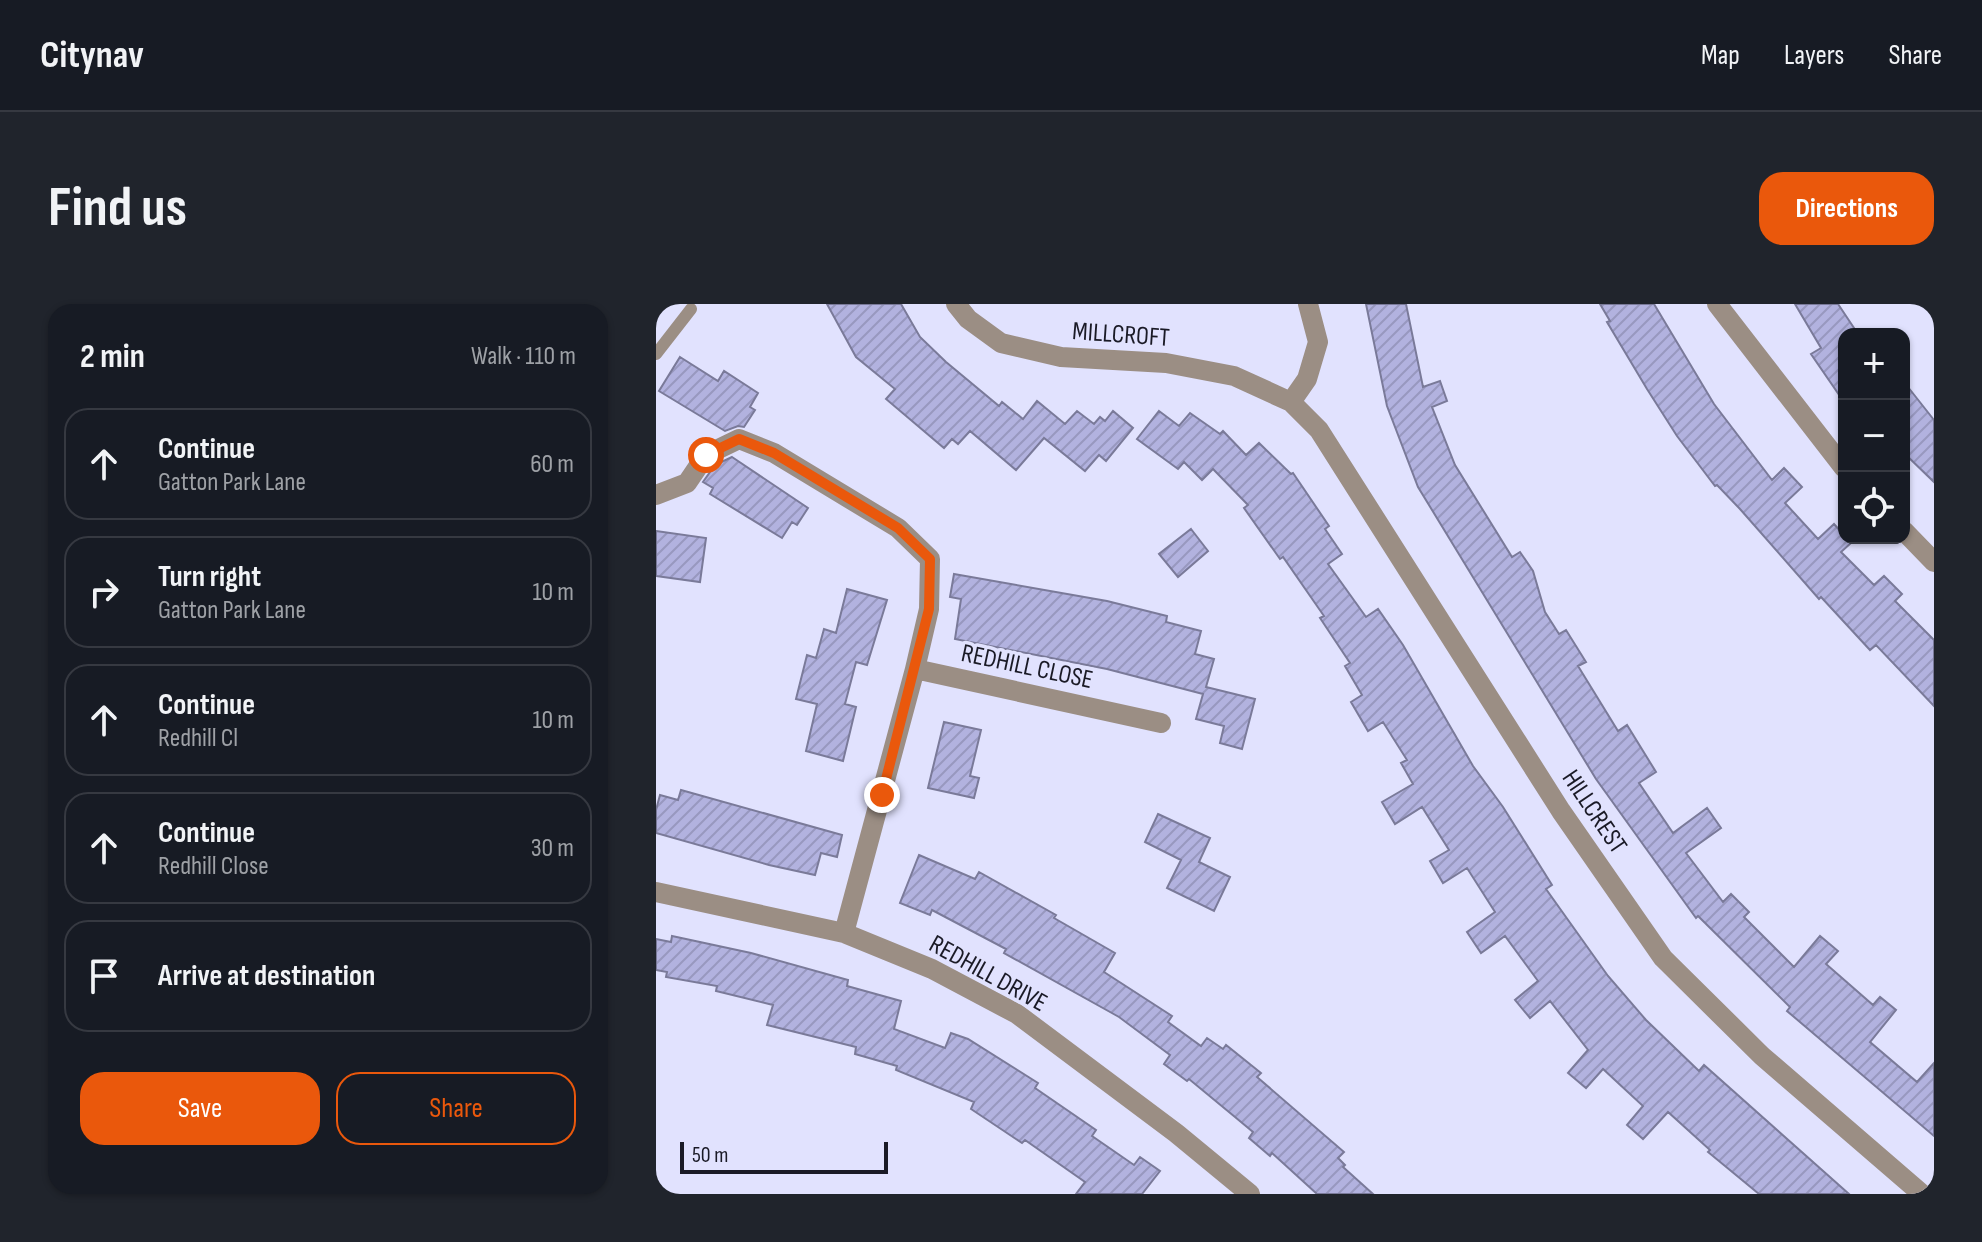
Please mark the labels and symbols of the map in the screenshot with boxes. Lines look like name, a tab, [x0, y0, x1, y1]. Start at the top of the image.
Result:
street label: MILLCROFT	[1071, 316, 1171, 354]
route start	[688, 437, 724, 473]
street label: REDHILL CLOSE	[958, 638, 1096, 696]
street label: HILLCREST	[1555, 764, 1633, 860]
route end	[864, 777, 900, 813]
street label: REDHILL DRIVE	[924, 929, 1052, 1019]
scale bar	[680, 1138, 888, 1174]

